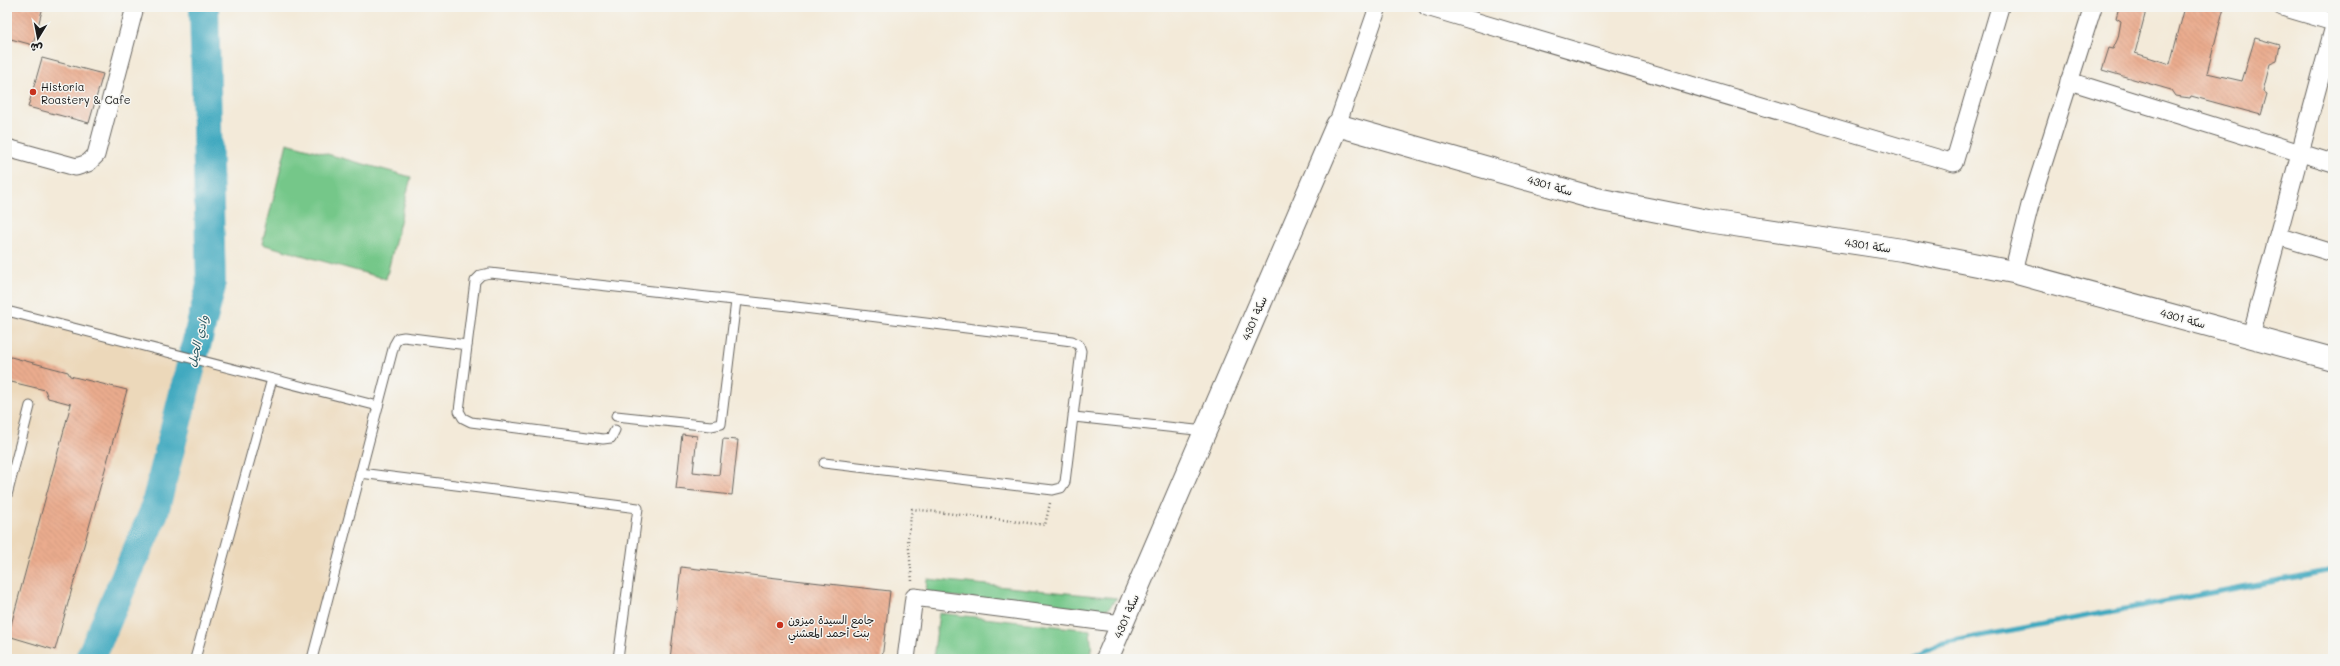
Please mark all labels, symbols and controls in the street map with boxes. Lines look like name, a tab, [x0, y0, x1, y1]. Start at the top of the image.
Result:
north arrow	[18, 18, 58, 58]
text: ش	[29, 40, 43, 57]
place label: Historia Roastery & Cafe	[41, 79, 131, 107]
marker: Historia Roastery & Cafe	[28, 87, 38, 97]
street label: سكة 4301	[1526, 171, 1574, 199]
street label: سكة 4301	[1844, 234, 1892, 256]
street label: سكة 4301	[1238, 294, 1270, 342]
street label: سكة 4301	[2159, 305, 2207, 331]
water label: وادي الحيل	[183, 313, 213, 369]
street label: سكة 4301	[1110, 592, 1142, 640]
place label: جامع السيدة ميزون بنت أحمد المعشني	[788, 612, 874, 644]
marker: جامع السيدة ميزون بنت أحمد المعشني	[775, 620, 785, 630]

